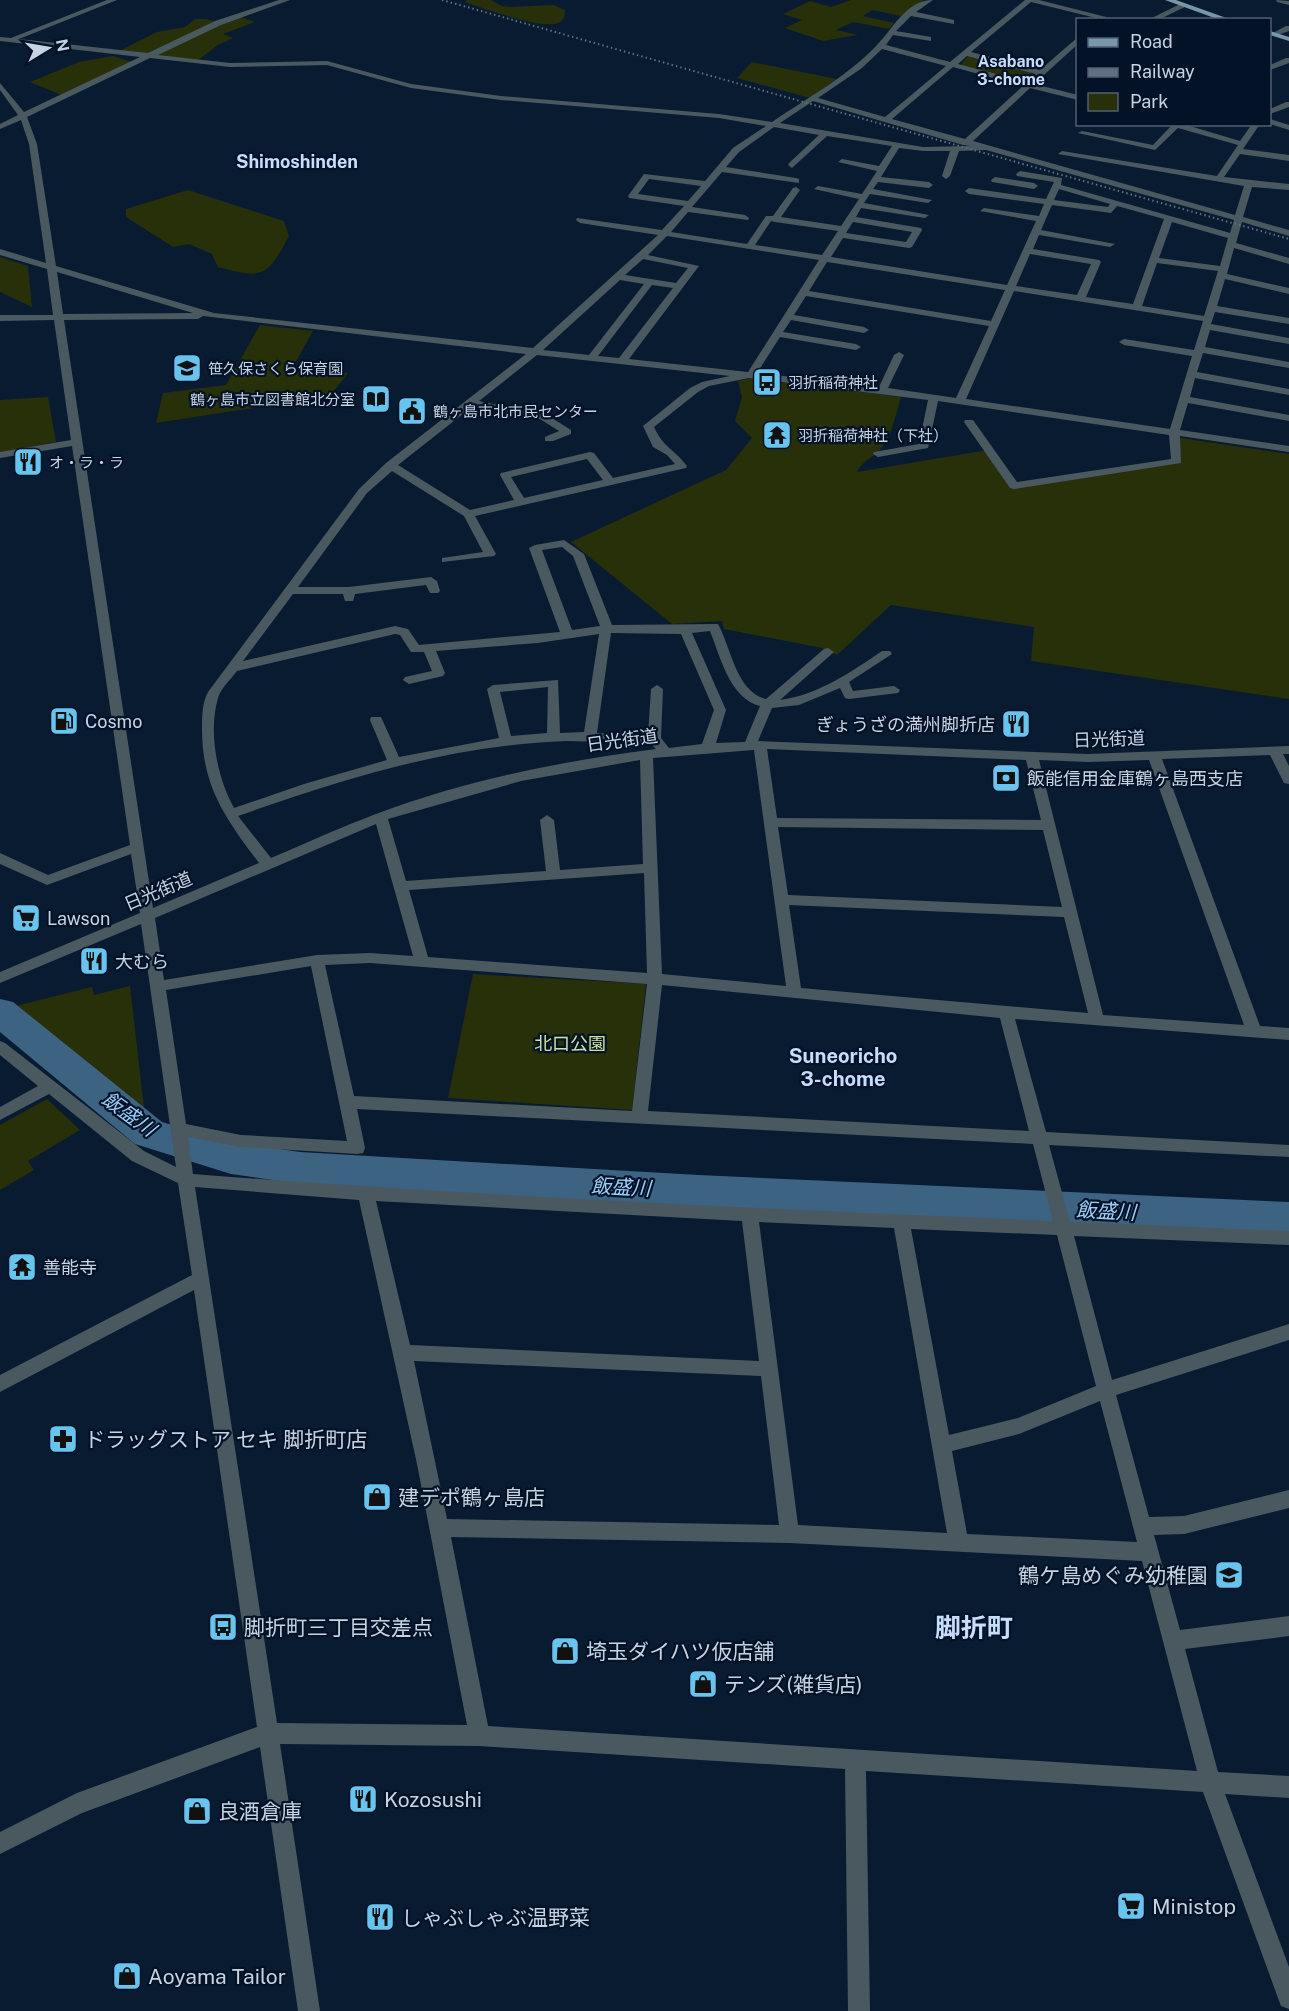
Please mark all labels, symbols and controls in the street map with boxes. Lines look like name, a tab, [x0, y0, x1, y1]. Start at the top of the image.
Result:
north arrow	[18, 18, 78, 78]
legend	[1076, 18, 1271, 126]
text: Road	[1130, 31, 1173, 52]
text: N	[52, 37, 73, 53]
district label: Asabano 3-chome	[977, 52, 1045, 89]
text: Railway	[1130, 61, 1195, 82]
text: Park	[1130, 91, 1168, 112]
district label: Shimoshinden	[236, 151, 358, 172]
school or university icon: 笹久保さくら保育園	[171, 352, 203, 384]
place label: 笹久保さくら保育園	[208, 360, 343, 377]
bus stop icon: 羽折稲荷神社	[751, 366, 783, 398]
place label: 羽折稲荷神社	[788, 374, 878, 391]
library icon: 鶴ヶ島市立図書館北分室	[360, 383, 392, 415]
place label: 鶴ヶ島市立図書館北分室	[190, 391, 355, 408]
public building icon: 鶴ヶ島市北市民センター	[396, 395, 428, 427]
place label: 鶴ヶ島市北市民センター	[433, 403, 598, 420]
temple icon: 羽折稲荷神社（下社）	[761, 419, 793, 451]
place label: 羽折稲荷神社（下社）	[798, 427, 948, 444]
restaurant icon: オ・ラ・ラ	[12, 446, 44, 478]
place label: オ・ラ・ラ	[49, 454, 124, 471]
fuel station icon: Cosmo	[48, 705, 80, 737]
restaurant icon: ぎょうざの満州脚折店	[1000, 708, 1032, 740]
place label: Cosmo	[85, 711, 142, 732]
place label: ぎょうざの満州脚折店	[816, 714, 995, 735]
street label: 日光街道	[585, 725, 659, 755]
street label: 日光街道	[1073, 727, 1145, 751]
bank icon: 飯能信用金庫鶴ヶ島西支店	[990, 762, 1022, 794]
place label: 飯能信用金庫鶴ヶ島西支店	[1027, 768, 1243, 789]
street label: 日光街道	[121, 867, 195, 915]
supermarket icon: Lawson	[10, 902, 42, 934]
place label: Lawson	[47, 908, 110, 929]
restaurant icon: 大むら	[78, 945, 110, 977]
place label: 大むら	[115, 951, 169, 972]
park label: 北口公園	[534, 1033, 606, 1054]
district label: Suneoricho 3-chome	[789, 1044, 897, 1091]
water label: 飯盛川	[98, 1087, 162, 1143]
water label: 飯盛川	[590, 1173, 654, 1201]
water label: 飯盛川	[1075, 1197, 1139, 1225]
temple icon: 善能寺	[6, 1251, 38, 1283]
place label: 善能寺	[43, 1257, 97, 1278]
pharmacy icon: ドラッグストア セキ 脚折町店	[47, 1423, 79, 1455]
place label: ドラッグストア セキ 脚折町店	[84, 1427, 367, 1452]
shop icon: 建デポ鶴ヶ島店	[361, 1481, 393, 1513]
place label: 建デポ鶴ヶ島店	[398, 1485, 545, 1510]
school or university icon: 鶴ケ島めぐみ幼稚園	[1213, 1559, 1245, 1591]
place label: 鶴ケ島めぐみ幼稚園	[1018, 1563, 1208, 1588]
bus stop icon: 脚折町三丁目交差点	[207, 1611, 239, 1643]
district label: 脚折町	[935, 1612, 1013, 1643]
place label: 脚折町三丁目交差点	[244, 1615, 433, 1640]
shop icon: 埼玉ダイハツ仮店舗	[549, 1635, 581, 1667]
place label: 埼玉ダイハツ仮店舗	[586, 1639, 775, 1664]
shop icon: テンズ(雑貨店)	[687, 1668, 719, 1700]
place label: テンズ(雑貨店)	[724, 1672, 862, 1697]
restaurant icon: Kozosushi	[347, 1783, 379, 1815]
place label: Kozosushi	[384, 1787, 482, 1812]
shop icon: 良酒倉庫	[181, 1795, 213, 1827]
place label: 良酒倉庫	[218, 1799, 302, 1824]
supermarket icon: Ministop	[1115, 1890, 1147, 1922]
place label: Ministop	[1152, 1894, 1236, 1919]
restaurant icon: しゃぶしゃぶ温野菜	[364, 1901, 396, 1933]
place label: しゃぶしゃぶ温野菜	[401, 1905, 590, 1930]
shop icon: Aoyama Tailor	[111, 1960, 143, 1992]
place label: Aoyama Tailor	[148, 1964, 286, 1989]

